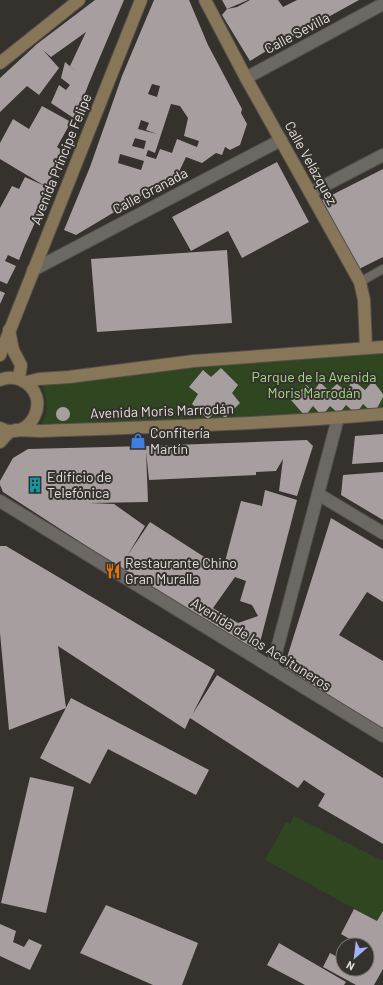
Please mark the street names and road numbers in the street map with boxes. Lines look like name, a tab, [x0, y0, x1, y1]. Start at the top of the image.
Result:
street label: Calle Sevilla	[261, 8, 332, 57]
street label: Avenida Príncipe Felipe	[26, 91, 95, 227]
street label: Calle Velázquez	[282, 118, 341, 207]
street label: Calle Granada	[109, 164, 190, 217]
street label: Avenida Moris Marrodán	[90, 399, 234, 422]
street label: Avenida de los Aceituneros	[188, 593, 335, 694]

